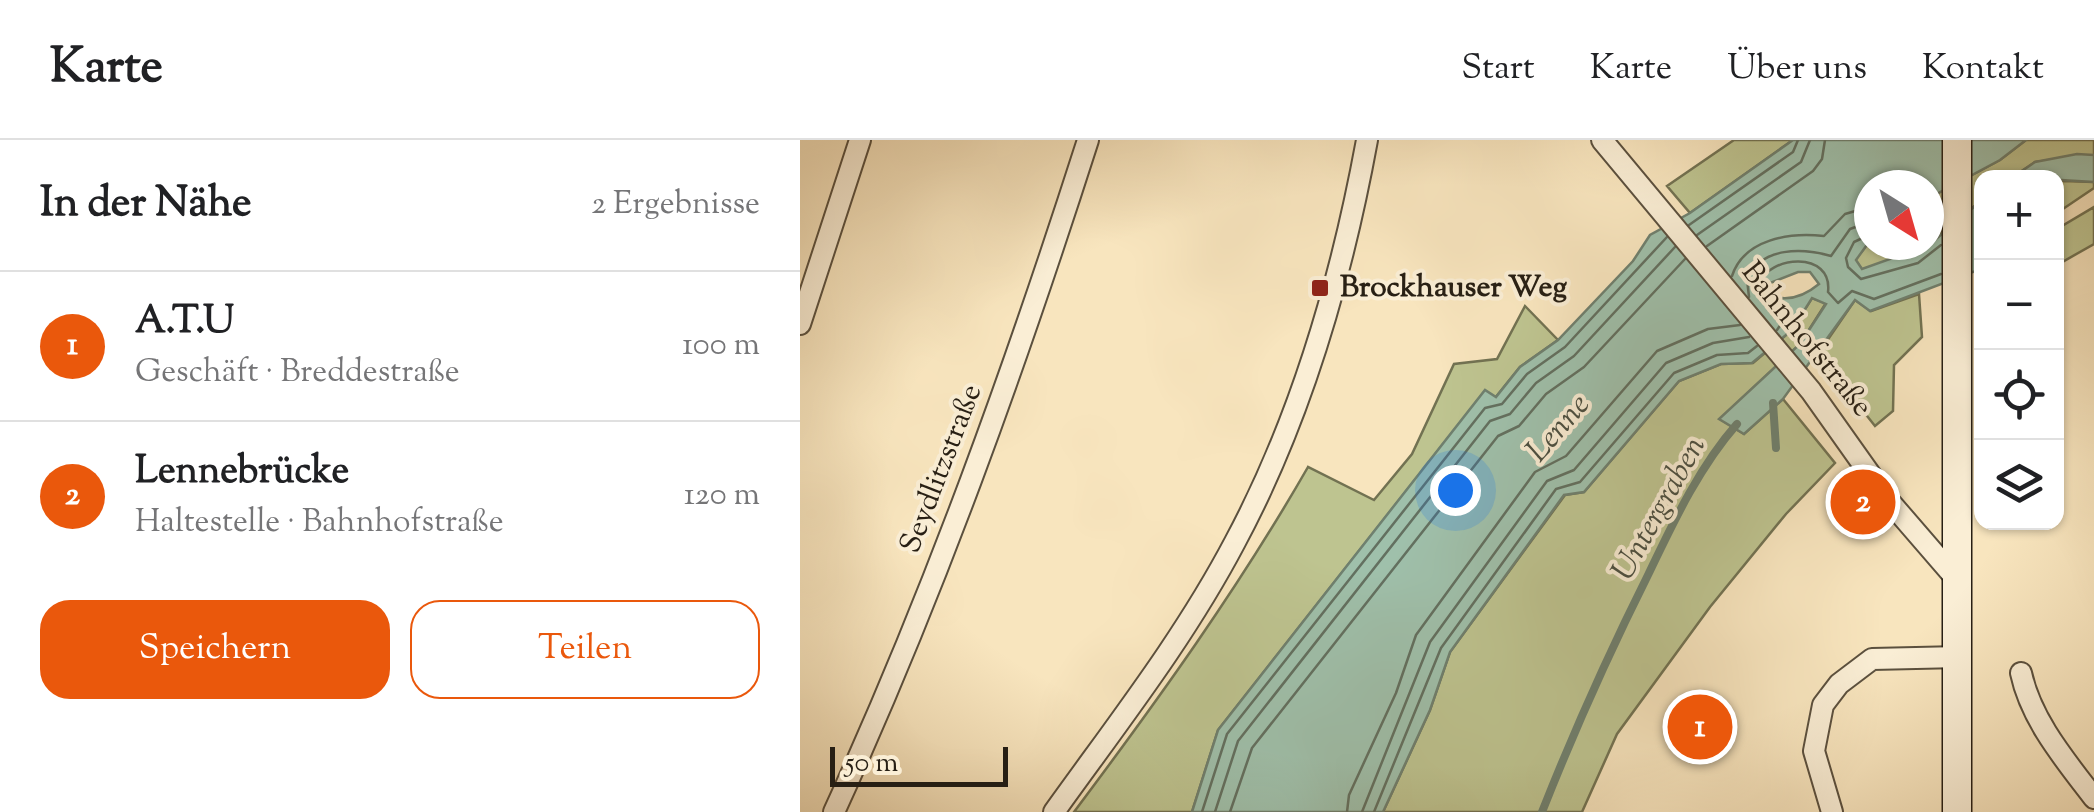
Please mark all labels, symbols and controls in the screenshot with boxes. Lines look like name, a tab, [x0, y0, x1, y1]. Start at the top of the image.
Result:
text: Karte	[50, 35, 163, 104]
text: Start	[1461, 44, 1535, 95]
text: Karte	[1590, 44, 1672, 95]
text: Über uns	[1727, 44, 1867, 95]
text: Kontakt	[1922, 44, 2044, 95]
north arrow	[1854, 170, 1944, 260]
map controls	[1974, 170, 2064, 530]
button: +	[1974, 170, 2064, 260]
text: In der Nähe	[40, 175, 252, 235]
text: 2 Ergebnisse	[591, 182, 760, 228]
street label: Bahnhofstraße	[1730, 253, 1882, 427]
button: −	[1974, 260, 2064, 350]
place label: Brockhauser Weg	[1340, 267, 1567, 310]
marker: Brockhauser Weg	[1309, 277, 1331, 299]
text: A.T.U	[135, 296, 234, 350]
text: 1	[67, 323, 78, 369]
text: 100 m	[682, 323, 760, 369]
text: Geschäft · Breddestraße	[135, 350, 460, 396]
button: locate	[1974, 350, 2064, 440]
street label: Seydlitzstraße	[890, 378, 994, 560]
water label: Lenne	[1516, 385, 1602, 473]
water label: Untergraben	[1601, 428, 1719, 590]
button: layers	[1974, 440, 2064, 530]
text: Lennebrücke	[135, 446, 349, 500]
pin: 2	[1830, 464, 1896, 540]
your location	[1430, 465, 1481, 516]
text: 2	[65, 473, 80, 519]
text: 120 m	[684, 473, 760, 519]
text: Haltestelle · Bahnhofstraße	[135, 500, 504, 546]
button: Speichern	[40, 600, 390, 699]
button: Teilen	[410, 600, 760, 699]
pin: 1	[1668, 690, 1732, 764]
scale bar	[830, 742, 1008, 786]
text: 50 m	[845, 744, 899, 784]

